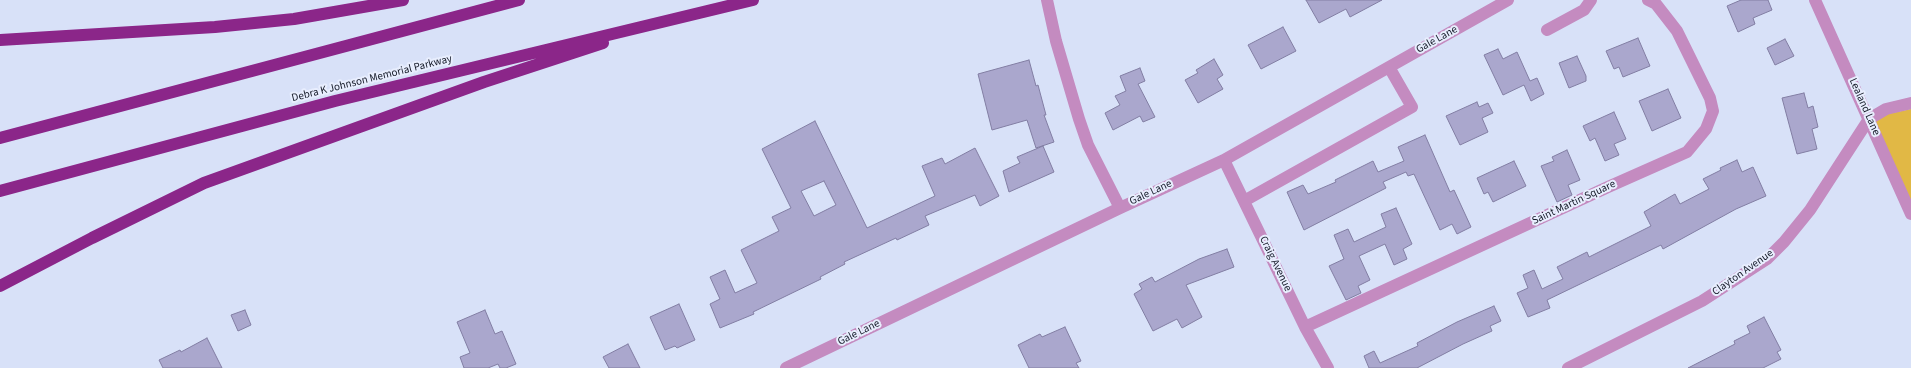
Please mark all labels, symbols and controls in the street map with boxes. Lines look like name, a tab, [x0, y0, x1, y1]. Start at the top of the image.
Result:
street label: Gale Lane	[1414, 23, 1460, 57]
street label: Debra K Johnson Memorial Parkway	[290, 53, 454, 105]
street label: Lealand Lane	[1846, 76, 1882, 138]
street label: Gale Lane	[1128, 177, 1174, 209]
street label: Saint Martin Square	[1530, 178, 1618, 228]
street label: Craig Avenue	[1256, 234, 1294, 294]
street label: Clayton Avenue	[1710, 247, 1776, 299]
street label: Gale Lane	[836, 317, 882, 349]

